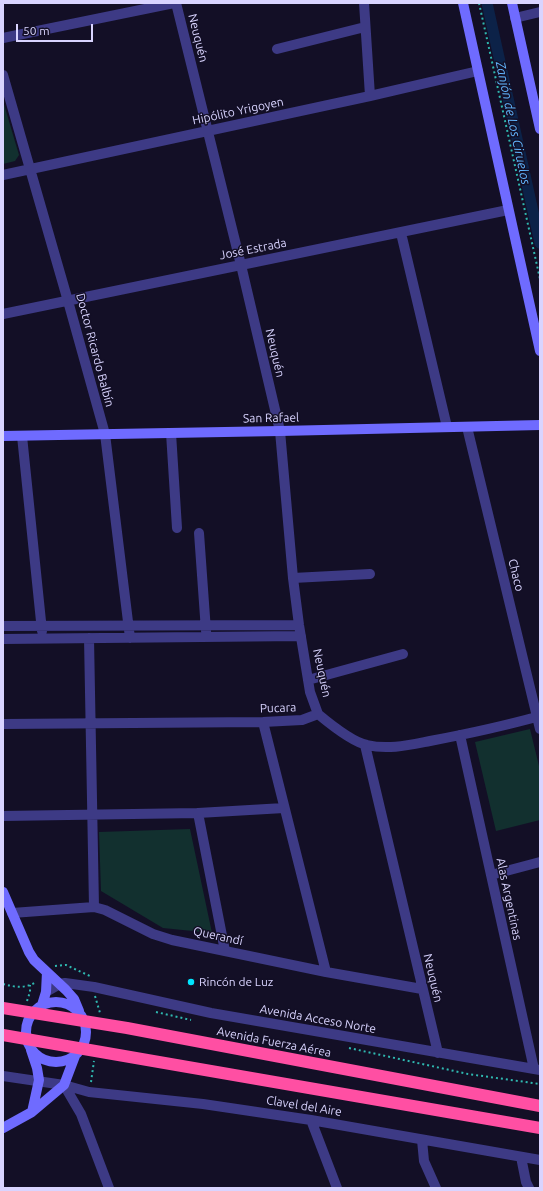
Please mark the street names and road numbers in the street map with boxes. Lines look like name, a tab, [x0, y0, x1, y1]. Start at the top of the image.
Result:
street label: Neuquén	[185, 12, 211, 64]
street label: Hipólito Yrigoyen	[191, 94, 285, 128]
street label: José Estrada	[218, 235, 288, 263]
street label: Doctor Ricardo Balbín	[73, 292, 117, 408]
street label: Neuquén	[262, 327, 288, 379]
street label: San Rafael	[243, 410, 299, 426]
street label: Chaco	[505, 557, 527, 593]
street label: Neuquén	[310, 647, 334, 699]
street label: Pucara	[260, 700, 296, 716]
street label: Alas Argentinas	[493, 857, 525, 941]
street label: Querandí	[192, 924, 244, 948]
street label: Neuquén	[420, 952, 446, 1004]
street label: Avenida Acceso Norte	[259, 1002, 377, 1036]
street label: Avenida Fuerza Aérea	[216, 1024, 332, 1060]
street label: Clavel del Aire	[265, 1093, 343, 1119]

